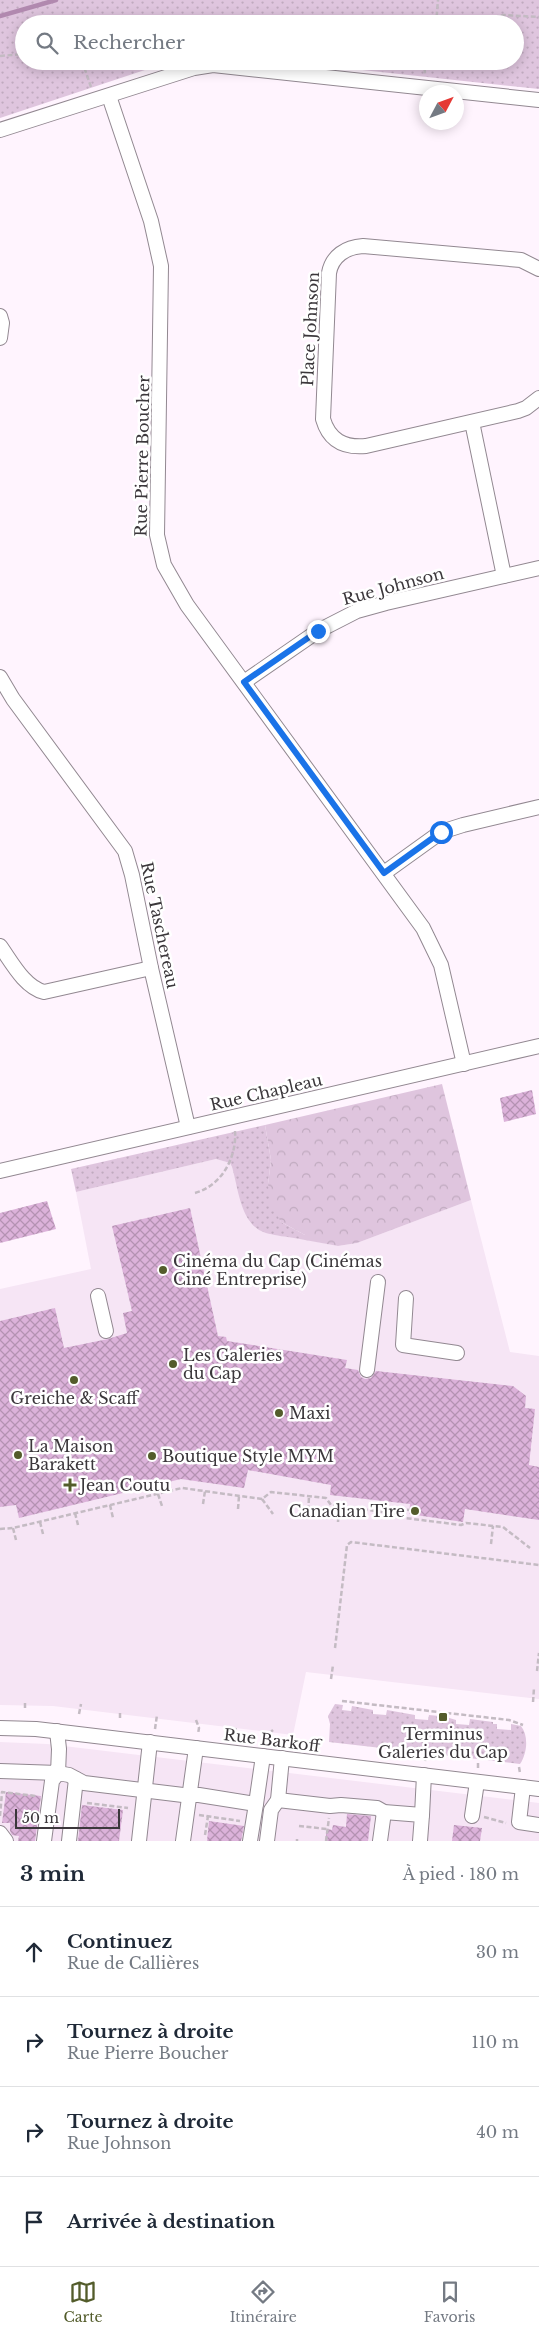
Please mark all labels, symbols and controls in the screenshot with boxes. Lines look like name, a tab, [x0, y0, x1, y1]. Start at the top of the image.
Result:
search box	[15, 15, 524, 70]
icon: search	[33, 29, 61, 57]
text: Rechercher	[73, 31, 185, 54]
north arrow	[419, 85, 464, 130]
street label: Place Johnson	[297, 271, 323, 387]
street label: Rue Pierre Boucher	[131, 375, 153, 537]
street label: Rue Johnson	[340, 563, 446, 609]
route end	[307, 620, 330, 643]
route start	[430, 821, 453, 844]
street label: Rue Taschereau	[137, 860, 183, 990]
street label: Rue Chapleau	[208, 1069, 324, 1115]
place label: Cinéma du Cap (Cinémas Ciné Entreprise)	[173, 1251, 382, 1289]
marker: Cinéma du Cap (Cinémas Ciné Entreprise)	[157, 1264, 169, 1276]
place label: Les Galeries du Cap	[183, 1345, 282, 1383]
marker: Les Galeries du Cap	[167, 1358, 179, 1370]
marker: Greiche & Scaff	[68, 1374, 80, 1386]
place label: Greiche & Scaff	[10, 1388, 140, 1408]
place label: Maxi	[289, 1403, 331, 1423]
marker: Maxi	[273, 1407, 285, 1419]
place label: La Maison Barakett	[28, 1436, 113, 1474]
place label: Boutique Style MYM	[162, 1446, 334, 1466]
marker: La Maison Barakett	[12, 1449, 24, 1461]
marker: Boutique Style MYM	[146, 1450, 158, 1462]
place label: Jean Coutu	[78, 1475, 171, 1495]
marker: Jean Coutu	[64, 1479, 76, 1491]
place label: Canadian Tire	[289, 1501, 405, 1521]
marker: Canadian Tire	[409, 1505, 421, 1517]
marker: Terminus Galeries du Cap	[437, 1711, 449, 1723]
street label: Rue Barkoff	[223, 1724, 324, 1756]
place label: Terminus Galeries du Cap	[378, 1724, 508, 1762]
scale bar	[15, 1806, 120, 1829]
text: 50 m	[22, 1809, 59, 1827]
text: 3 min	[20, 1861, 85, 1887]
text: À pied · 180 m	[403, 1864, 519, 1884]
text: Continuez	[67, 1930, 172, 1953]
icon: ahead	[20, 1938, 48, 1966]
text: 30 m	[476, 1942, 519, 1962]
text: Rue de Callières	[67, 1953, 199, 1973]
text: Tournez à droite	[67, 2020, 234, 2043]
icon: right	[20, 2028, 48, 2056]
text: 110 m	[472, 2032, 519, 2052]
text: Rue Pierre Boucher	[67, 2043, 228, 2063]
text: Tournez à droite	[67, 2110, 234, 2133]
icon: right	[20, 2118, 48, 2146]
text: 40 m	[476, 2122, 519, 2142]
text: Rue Johnson	[67, 2133, 171, 2153]
icon: arrive	[20, 2208, 48, 2236]
text: Arrivée à destination	[67, 2210, 275, 2233]
tab: Carte	[64, 2278, 103, 2326]
tab: Itinéraire	[230, 2278, 297, 2326]
tab: Favoris	[424, 2278, 475, 2326]

